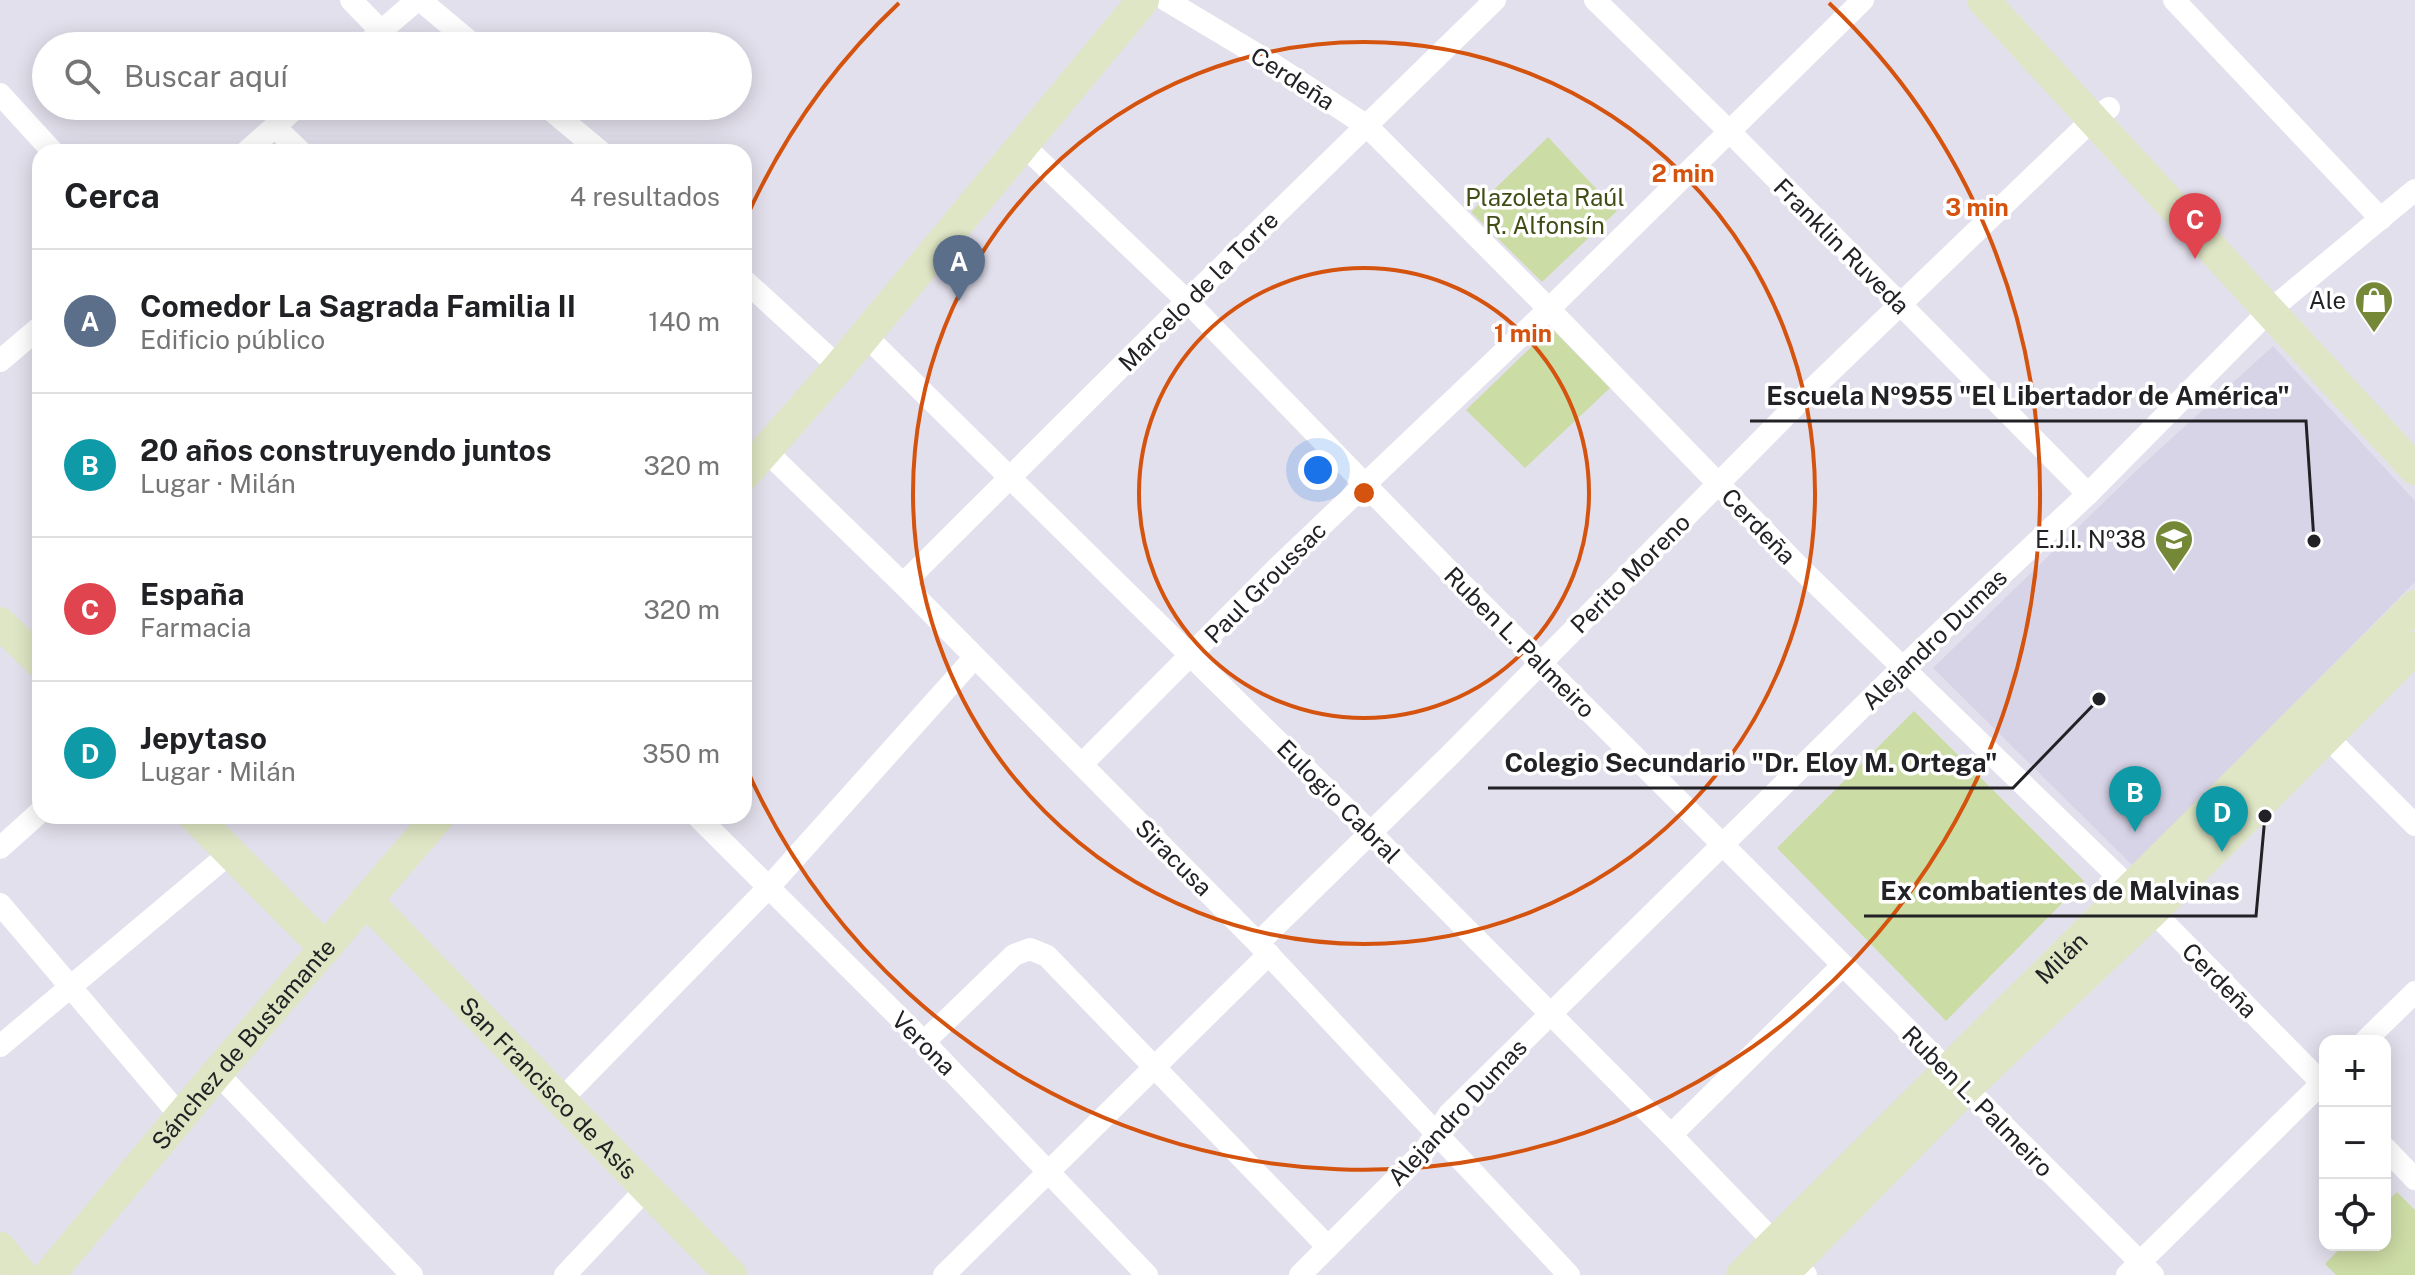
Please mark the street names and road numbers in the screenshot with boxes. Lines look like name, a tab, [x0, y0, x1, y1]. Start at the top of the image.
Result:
street label: Cerdeña	[1246, 41, 1340, 115]
street label: Franklin Ruveda	[1769, 173, 1915, 319]
street label: Marcelo de la Torre	[1112, 205, 1284, 377]
street label: Cerdeña	[1716, 482, 1802, 570]
street label: Perito Moreno	[1565, 508, 1695, 638]
street label: Paul Groussac	[1198, 515, 1332, 649]
street label: Ruben L. Palmeiro	[1439, 561, 1601, 723]
street label: Alejandro Dumas	[1856, 563, 2012, 715]
street label: Eulogio Cabral	[1272, 734, 1406, 868]
street label: Siracusa	[1130, 813, 1218, 901]
street label: Milán	[2029, 926, 2093, 989]
street label: Sánchez de Bustamante	[146, 933, 341, 1155]
street label: Cerdeña	[2177, 937, 2263, 1023]
street label: San Francisco de Asís	[454, 991, 643, 1184]
street label: Verona	[886, 1005, 962, 1081]
street label: Ruben L. Palmeiro	[1897, 1020, 2059, 1182]
street label: Alejandro Dumas	[1382, 1033, 1532, 1191]

